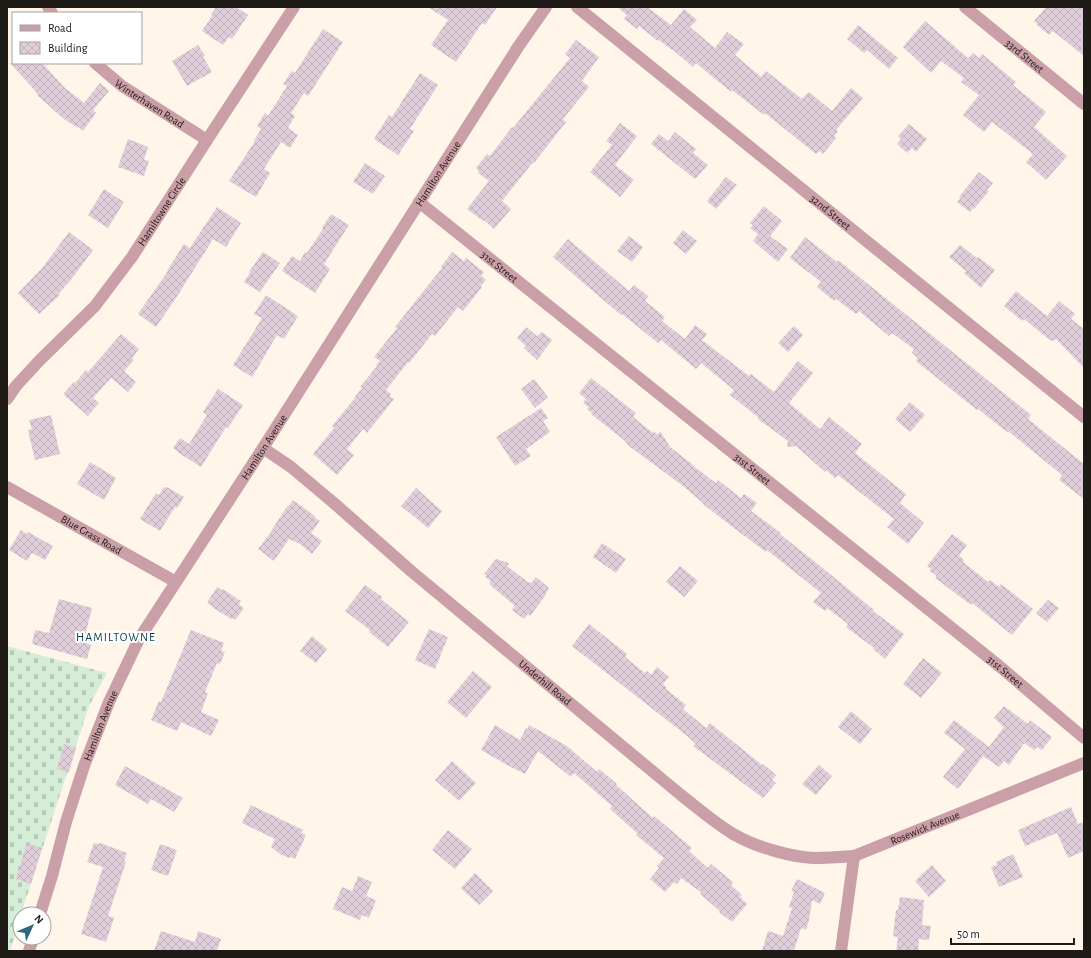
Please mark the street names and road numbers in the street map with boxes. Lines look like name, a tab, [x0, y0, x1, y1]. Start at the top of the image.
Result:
street label: 33rd Street	[1003, 37, 1046, 75]
street label: Winterhaven Road	[112, 77, 186, 130]
street label: Hamilton Avenue	[413, 139, 463, 208]
street label: Hamiltowne Circle	[136, 175, 188, 248]
street label: 32nd Street	[808, 193, 853, 232]
street label: 31st Street	[479, 249, 520, 285]
street label: Hamilton Avenue	[239, 413, 289, 482]
street label: 31st Street	[732, 451, 773, 487]
street label: Blue Grass Road	[59, 514, 124, 557]
street label: 31st Street	[985, 653, 1026, 690]
street label: Underhill Road	[517, 658, 573, 708]
street label: Hamilton Avenue	[82, 689, 120, 762]
street label: Rosewick Avenue	[889, 809, 961, 847]

